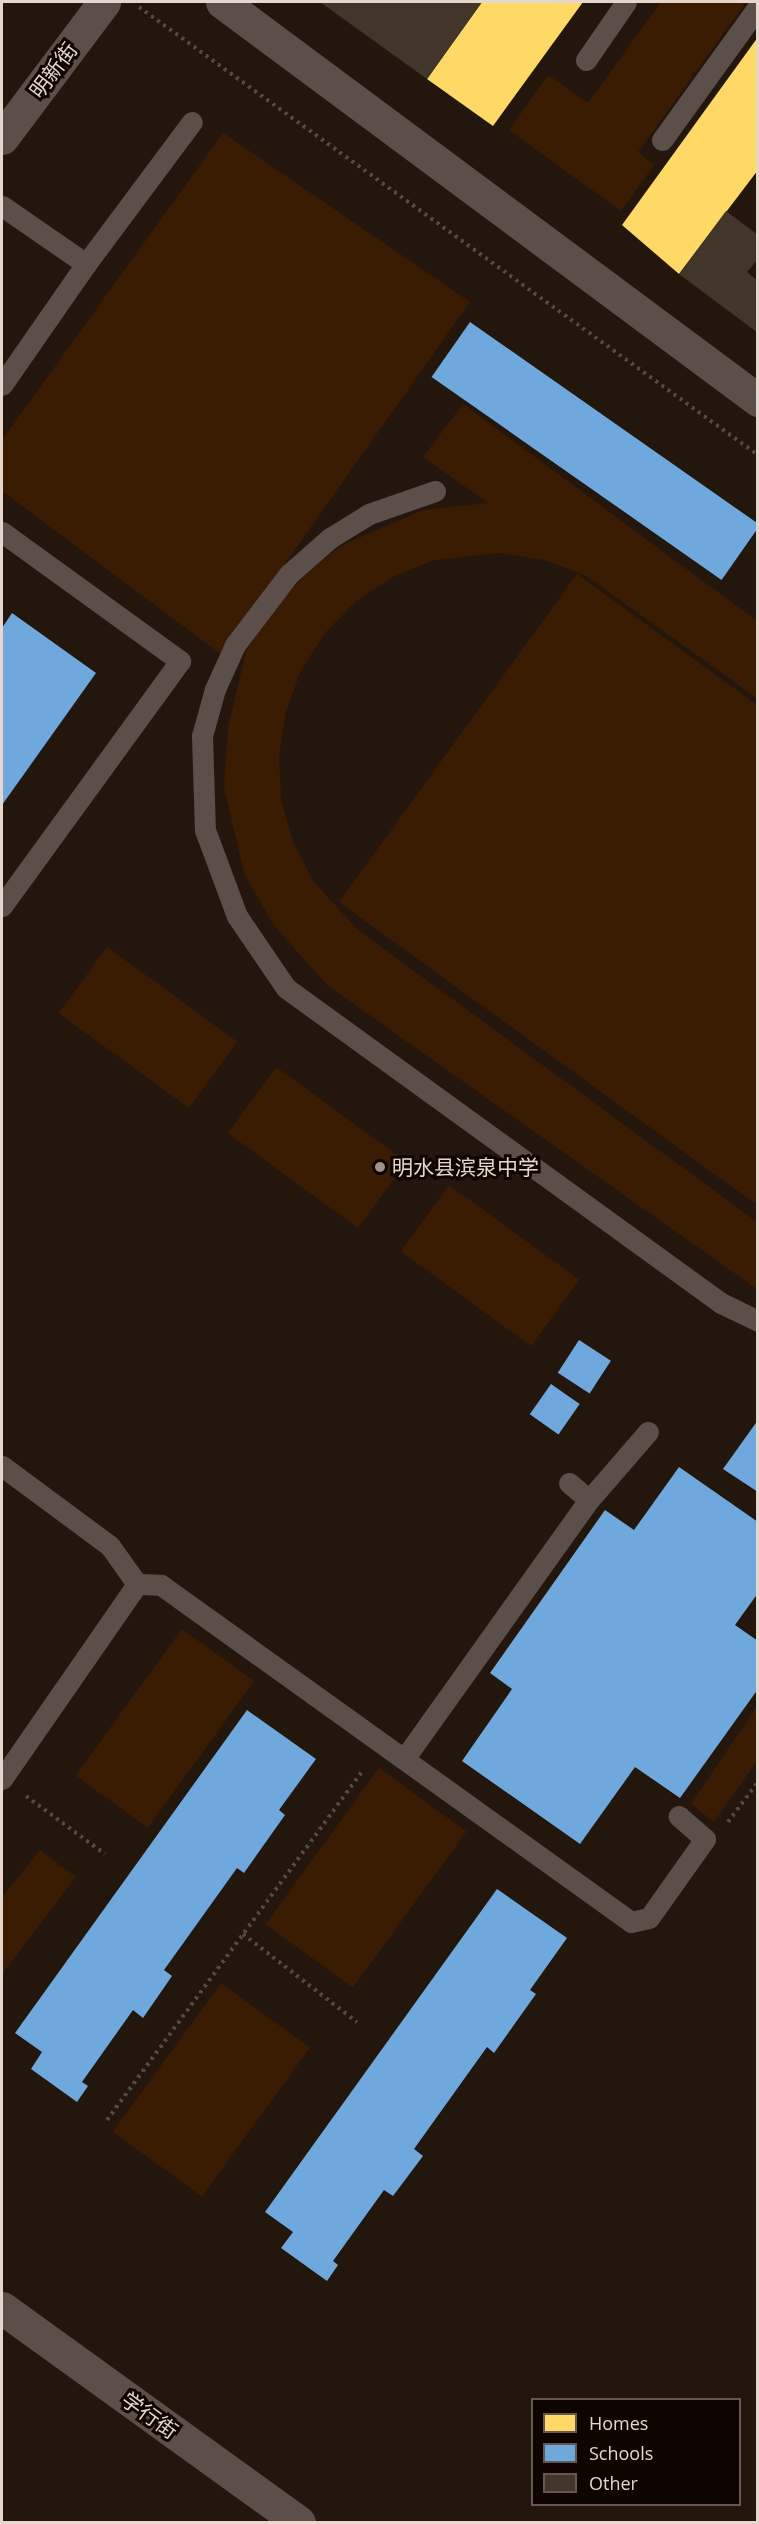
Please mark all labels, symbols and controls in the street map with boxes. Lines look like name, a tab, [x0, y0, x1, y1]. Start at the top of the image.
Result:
street label: 明新街	[24, 37, 82, 103]
place label: 明水县滨泉中学	[392, 1154, 539, 1180]
marker: 明水县滨泉中学	[373, 1160, 387, 1174]
street label: 学行街	[117, 2386, 183, 2444]
legend	[531, 2398, 741, 2506]
text: Homes	[589, 2411, 648, 2435]
text: Schools	[589, 2441, 653, 2465]
text: Other	[589, 2471, 638, 2495]

